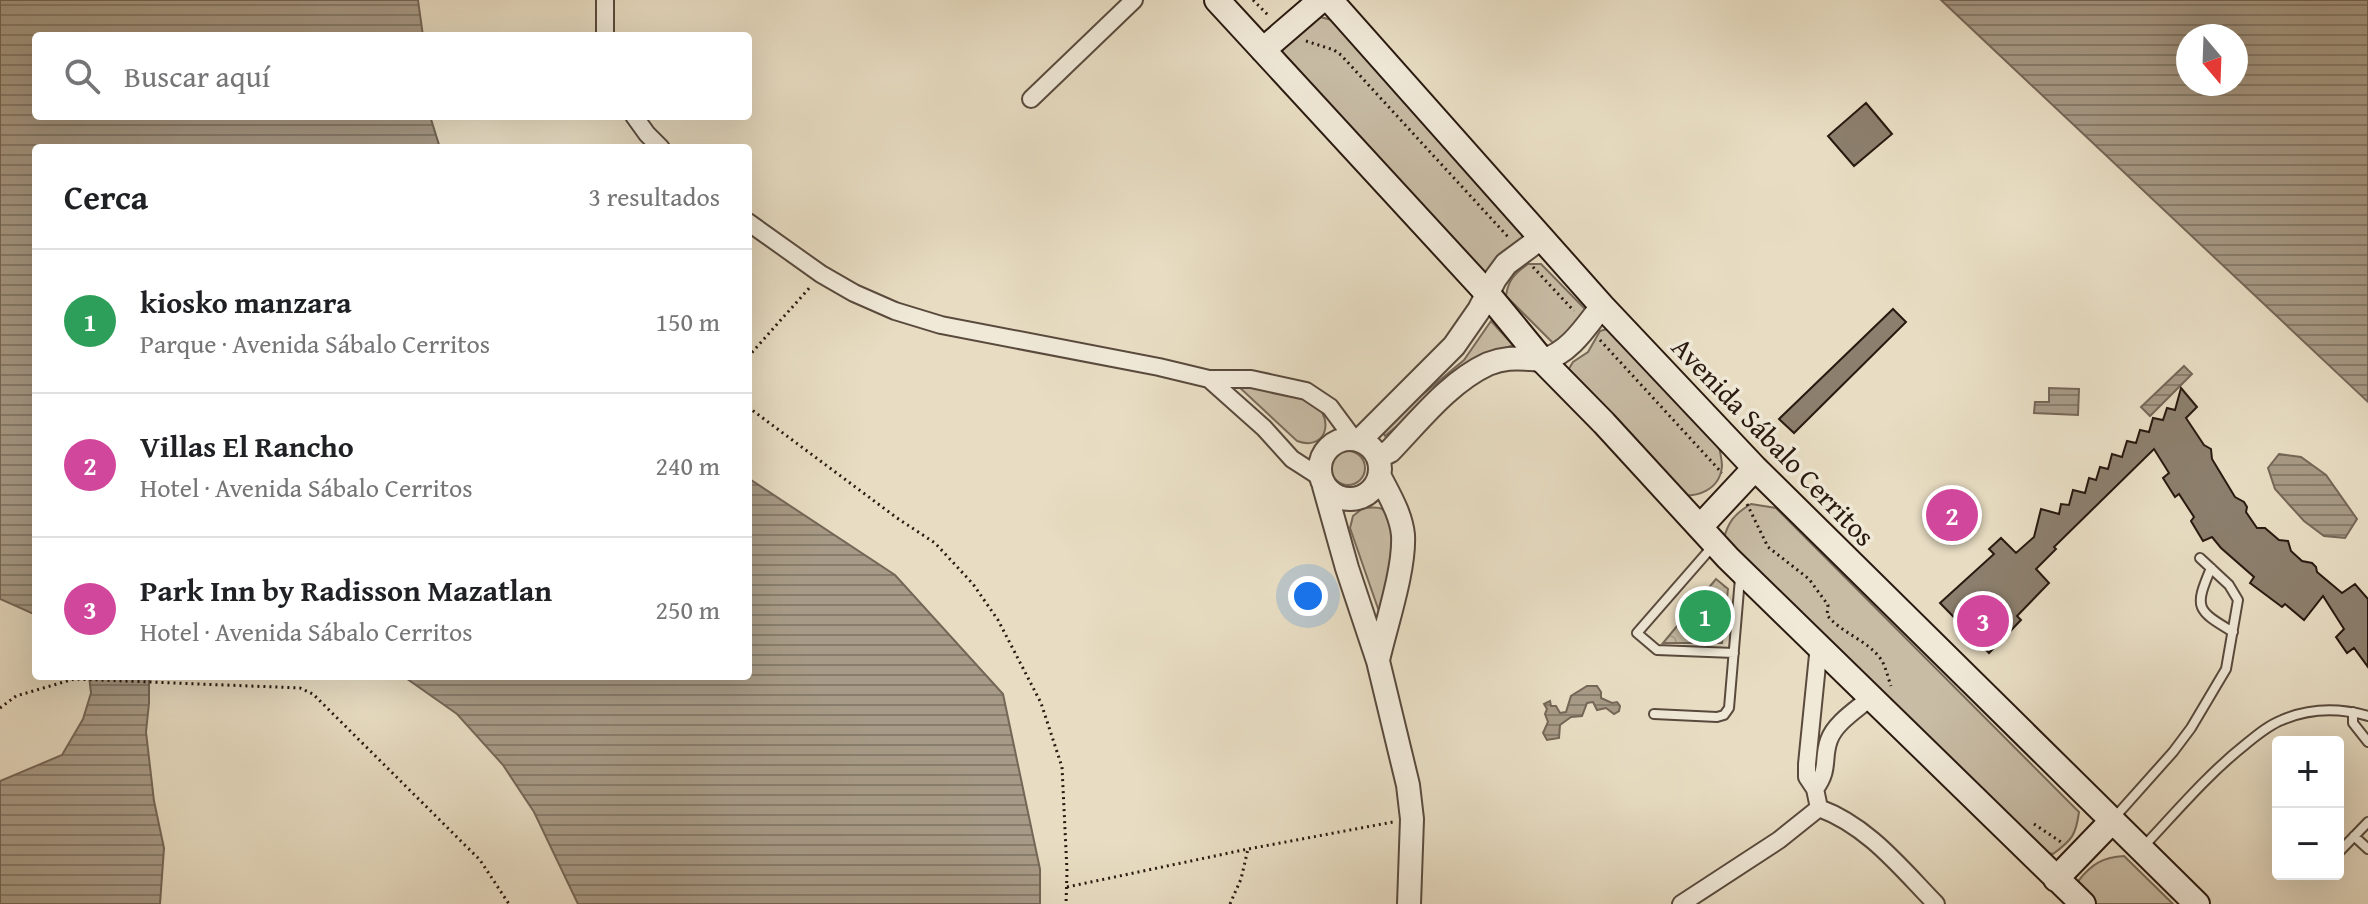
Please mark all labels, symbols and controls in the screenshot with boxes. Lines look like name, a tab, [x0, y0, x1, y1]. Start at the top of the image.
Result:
north arrow	[2176, 24, 2248, 96]
search box	[32, 32, 752, 120]
icon: search	[60, 54, 104, 98]
text: Buscar aquí	[124, 54, 270, 98]
text: Cerca	[64, 172, 148, 221]
text: 3 resultados	[589, 177, 720, 216]
text: kiosko manzara	[140, 280, 352, 324]
text: 1	[83, 302, 97, 341]
text: 150 m	[655, 302, 720, 341]
text: Parque · Avenida Sábalo Cerritos	[140, 324, 490, 363]
street label: Avenida Sábalo Cerritos	[1663, 327, 1885, 555]
text: Villas El Rancho	[140, 424, 354, 468]
text: 2	[83, 446, 97, 485]
text: 240 m	[655, 446, 720, 485]
text: Hotel · Avenida Sábalo Cerritos	[140, 468, 473, 507]
pin: 2	[1926, 485, 1978, 545]
text: Park Inn by Radisson Mazatlan	[140, 568, 552, 612]
your location	[1288, 576, 1328, 616]
pin: 1	[1679, 586, 1731, 646]
text: 3	[83, 590, 97, 629]
text: 250 m	[655, 590, 720, 629]
pin: 3	[1957, 591, 2009, 651]
text: Hotel · Avenida Sábalo Cerritos	[140, 612, 473, 651]
map controls	[2272, 736, 2344, 880]
button: +	[2272, 736, 2344, 808]
button: −	[2272, 808, 2344, 880]

